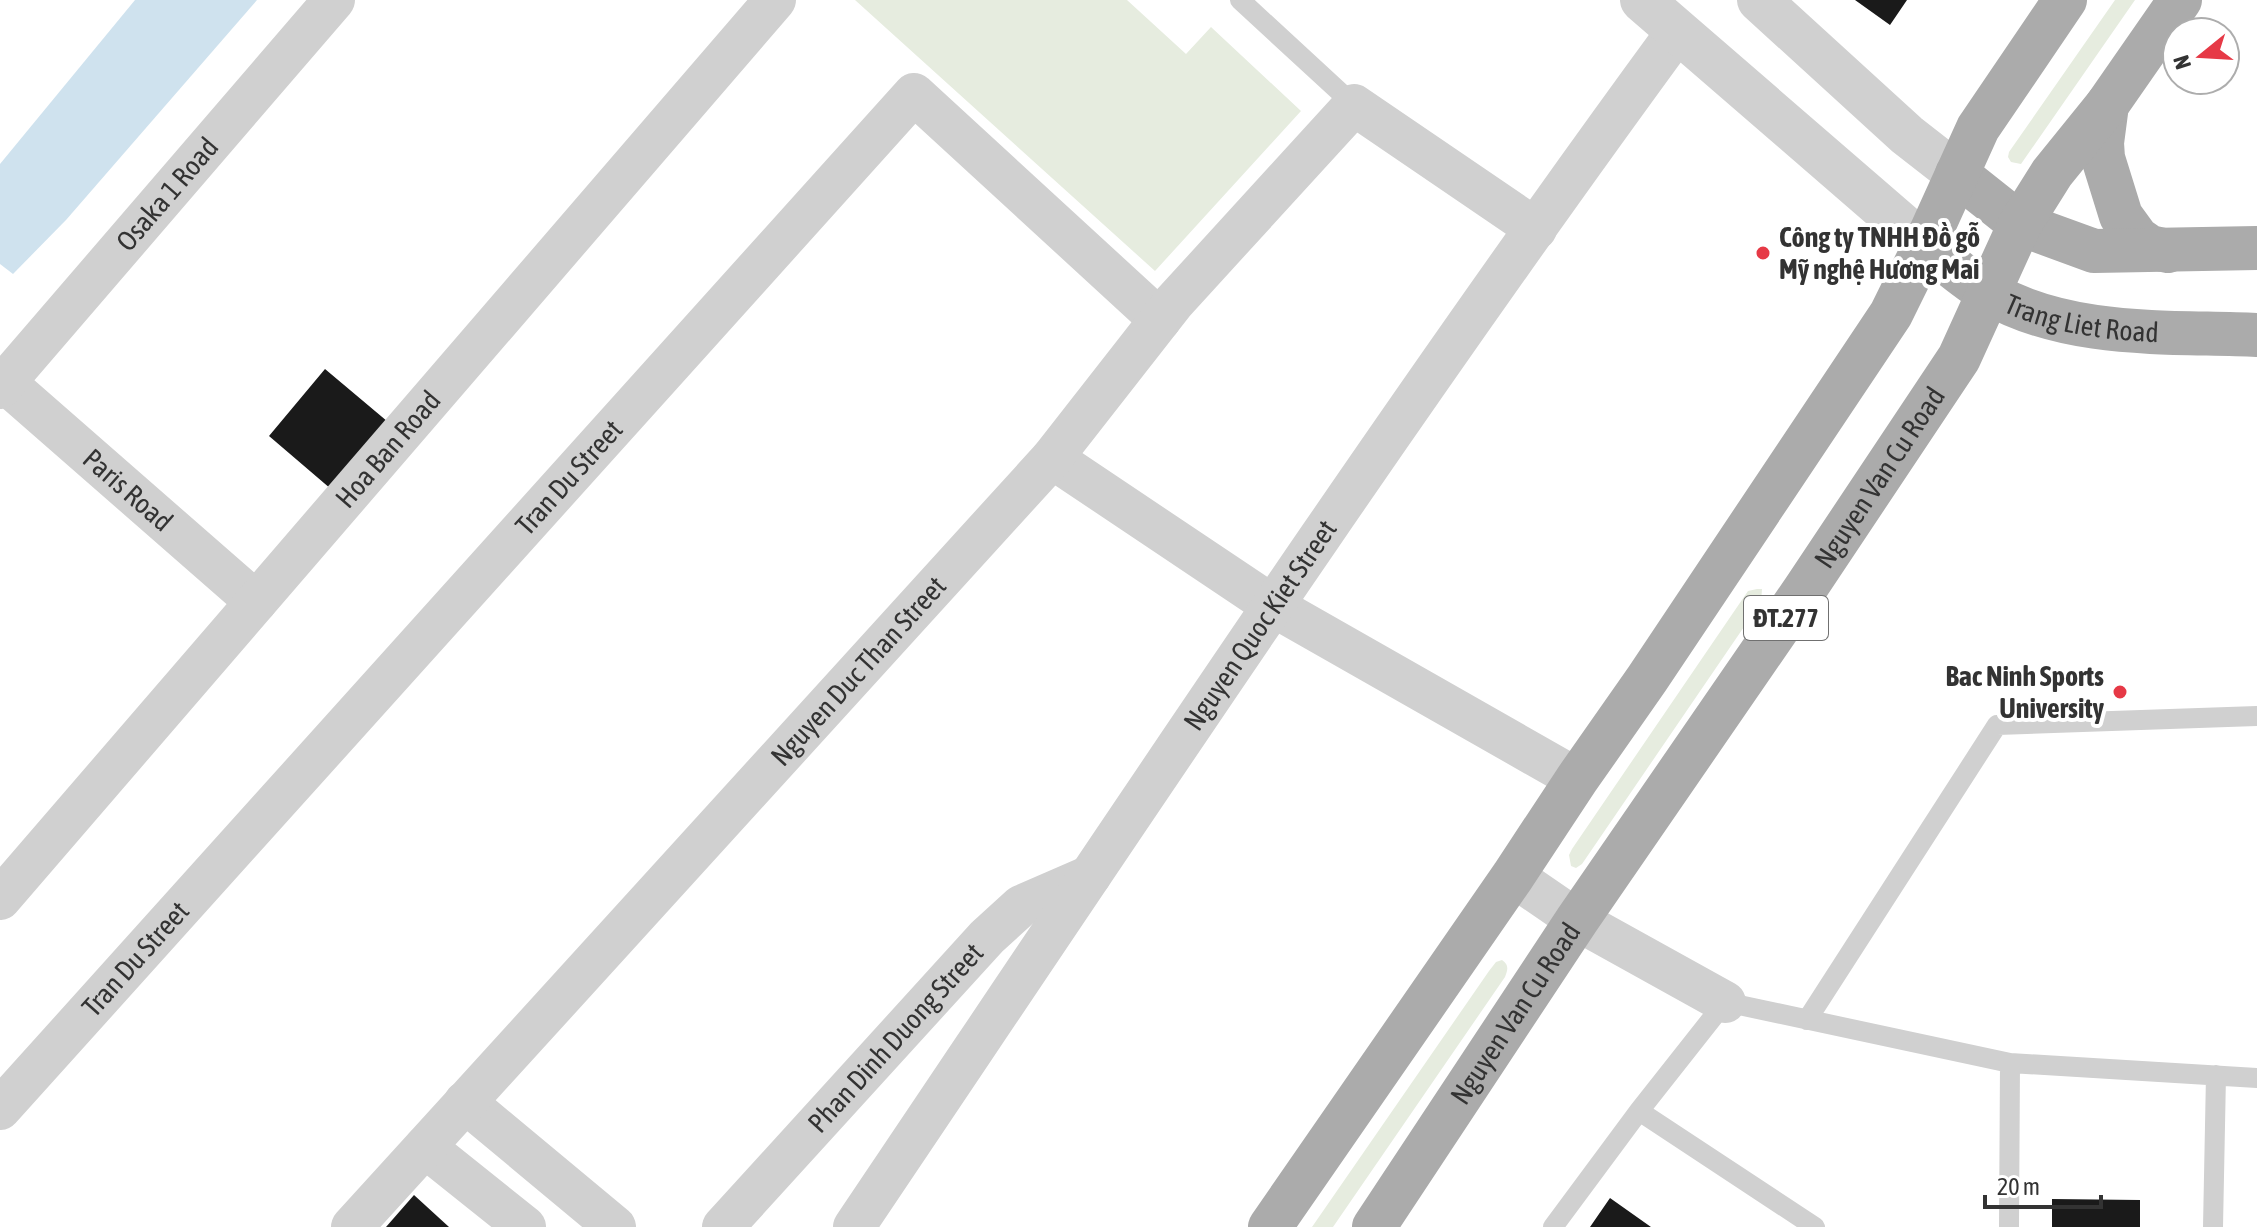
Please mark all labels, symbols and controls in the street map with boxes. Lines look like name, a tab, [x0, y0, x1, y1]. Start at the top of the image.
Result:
north arrow	[2161, 16, 2241, 96]
text: N	[2168, 52, 2196, 72]
street label: Osaka 1 Road	[110, 131, 224, 257]
place label: Công ty TNHH Đồ gỗ Mỹ nghệ Hương Mai	[1779, 221, 1980, 285]
marker: Công ty TNHH Đồ gỗ Mỹ nghệ Hương Mai	[1754, 244, 1772, 262]
street label: Trang Liet Road	[2000, 287, 2160, 348]
street label: Nguyen Van Cu Road	[1808, 381, 1951, 574]
street label: Hoa Ban Road	[329, 384, 447, 514]
street label: Tran Du Street	[509, 413, 629, 541]
street label: Paris Road	[77, 442, 179, 538]
street label: Nguyen Quoc Kiet Street	[1177, 514, 1343, 736]
street label: Nguyen Duc Than Street	[764, 570, 952, 772]
road number: ĐT.277	[1744, 596, 1828, 640]
place label: Bac Ninh Sports University	[1945, 660, 2104, 724]
marker: Bac Ninh Sports University	[2111, 683, 2129, 701]
street label: Tran Du Street	[75, 895, 195, 1023]
street label: Nguyen Van Cu Road	[1444, 917, 1587, 1110]
street label: Phan Dinh Duong Street	[801, 937, 989, 1139]
scale bar	[1985, 1159, 2101, 1209]
text: 20 m	[1997, 1173, 2040, 1200]

